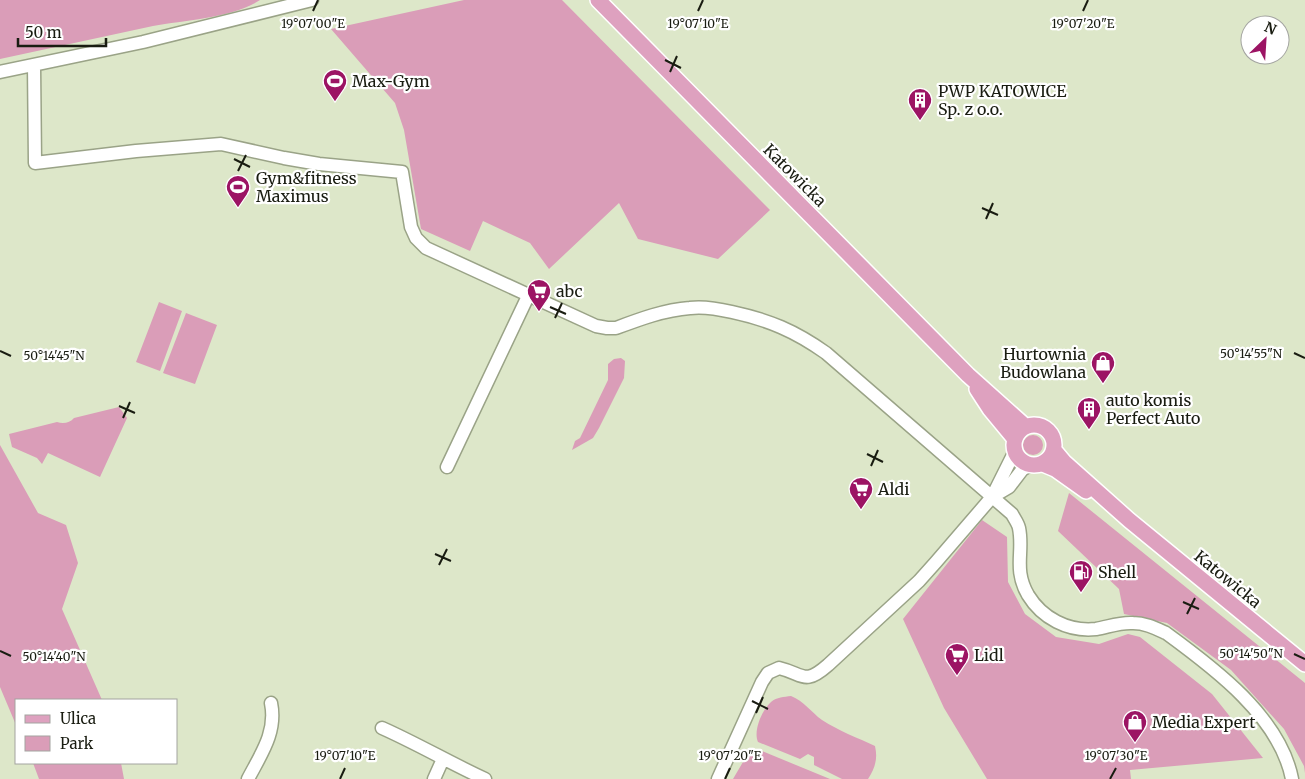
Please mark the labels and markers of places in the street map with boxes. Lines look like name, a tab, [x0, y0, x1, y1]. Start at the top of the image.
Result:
sports icon: Max-Gym	[322, 68, 348, 102]
place label: Max-Gym	[352, 71, 430, 91]
place label: PWP KATOWICE Sp. z o.o.	[938, 81, 1067, 119]
building icon: PWP KATOWICE Sp. z o.o.	[907, 87, 933, 121]
place label: Gym&fitness Maximus	[256, 168, 357, 206]
sports icon: Gym&fitness Maximus	[225, 174, 251, 208]
supermarket icon: abc	[526, 278, 552, 312]
place label: abc	[556, 281, 583, 301]
place label: Hurtownia Budowlana	[1000, 344, 1086, 382]
shop icon: Hurtownia Budowlana	[1090, 350, 1116, 384]
place label: auto komis Perfect Auto	[1106, 390, 1200, 428]
building icon: auto komis Perfect Auto	[1076, 396, 1102, 430]
supermarket icon: Aldi	[848, 476, 874, 510]
place label: Aldi	[877, 479, 909, 499]
fuel station icon: Shell	[1068, 559, 1094, 593]
place label: Shell	[1098, 562, 1136, 582]
supermarket icon: Lidl	[944, 642, 970, 676]
place label: Lidl	[974, 645, 1004, 665]
shop icon: Media Expert	[1122, 709, 1148, 743]
place label: Media Expert	[1152, 712, 1256, 732]

